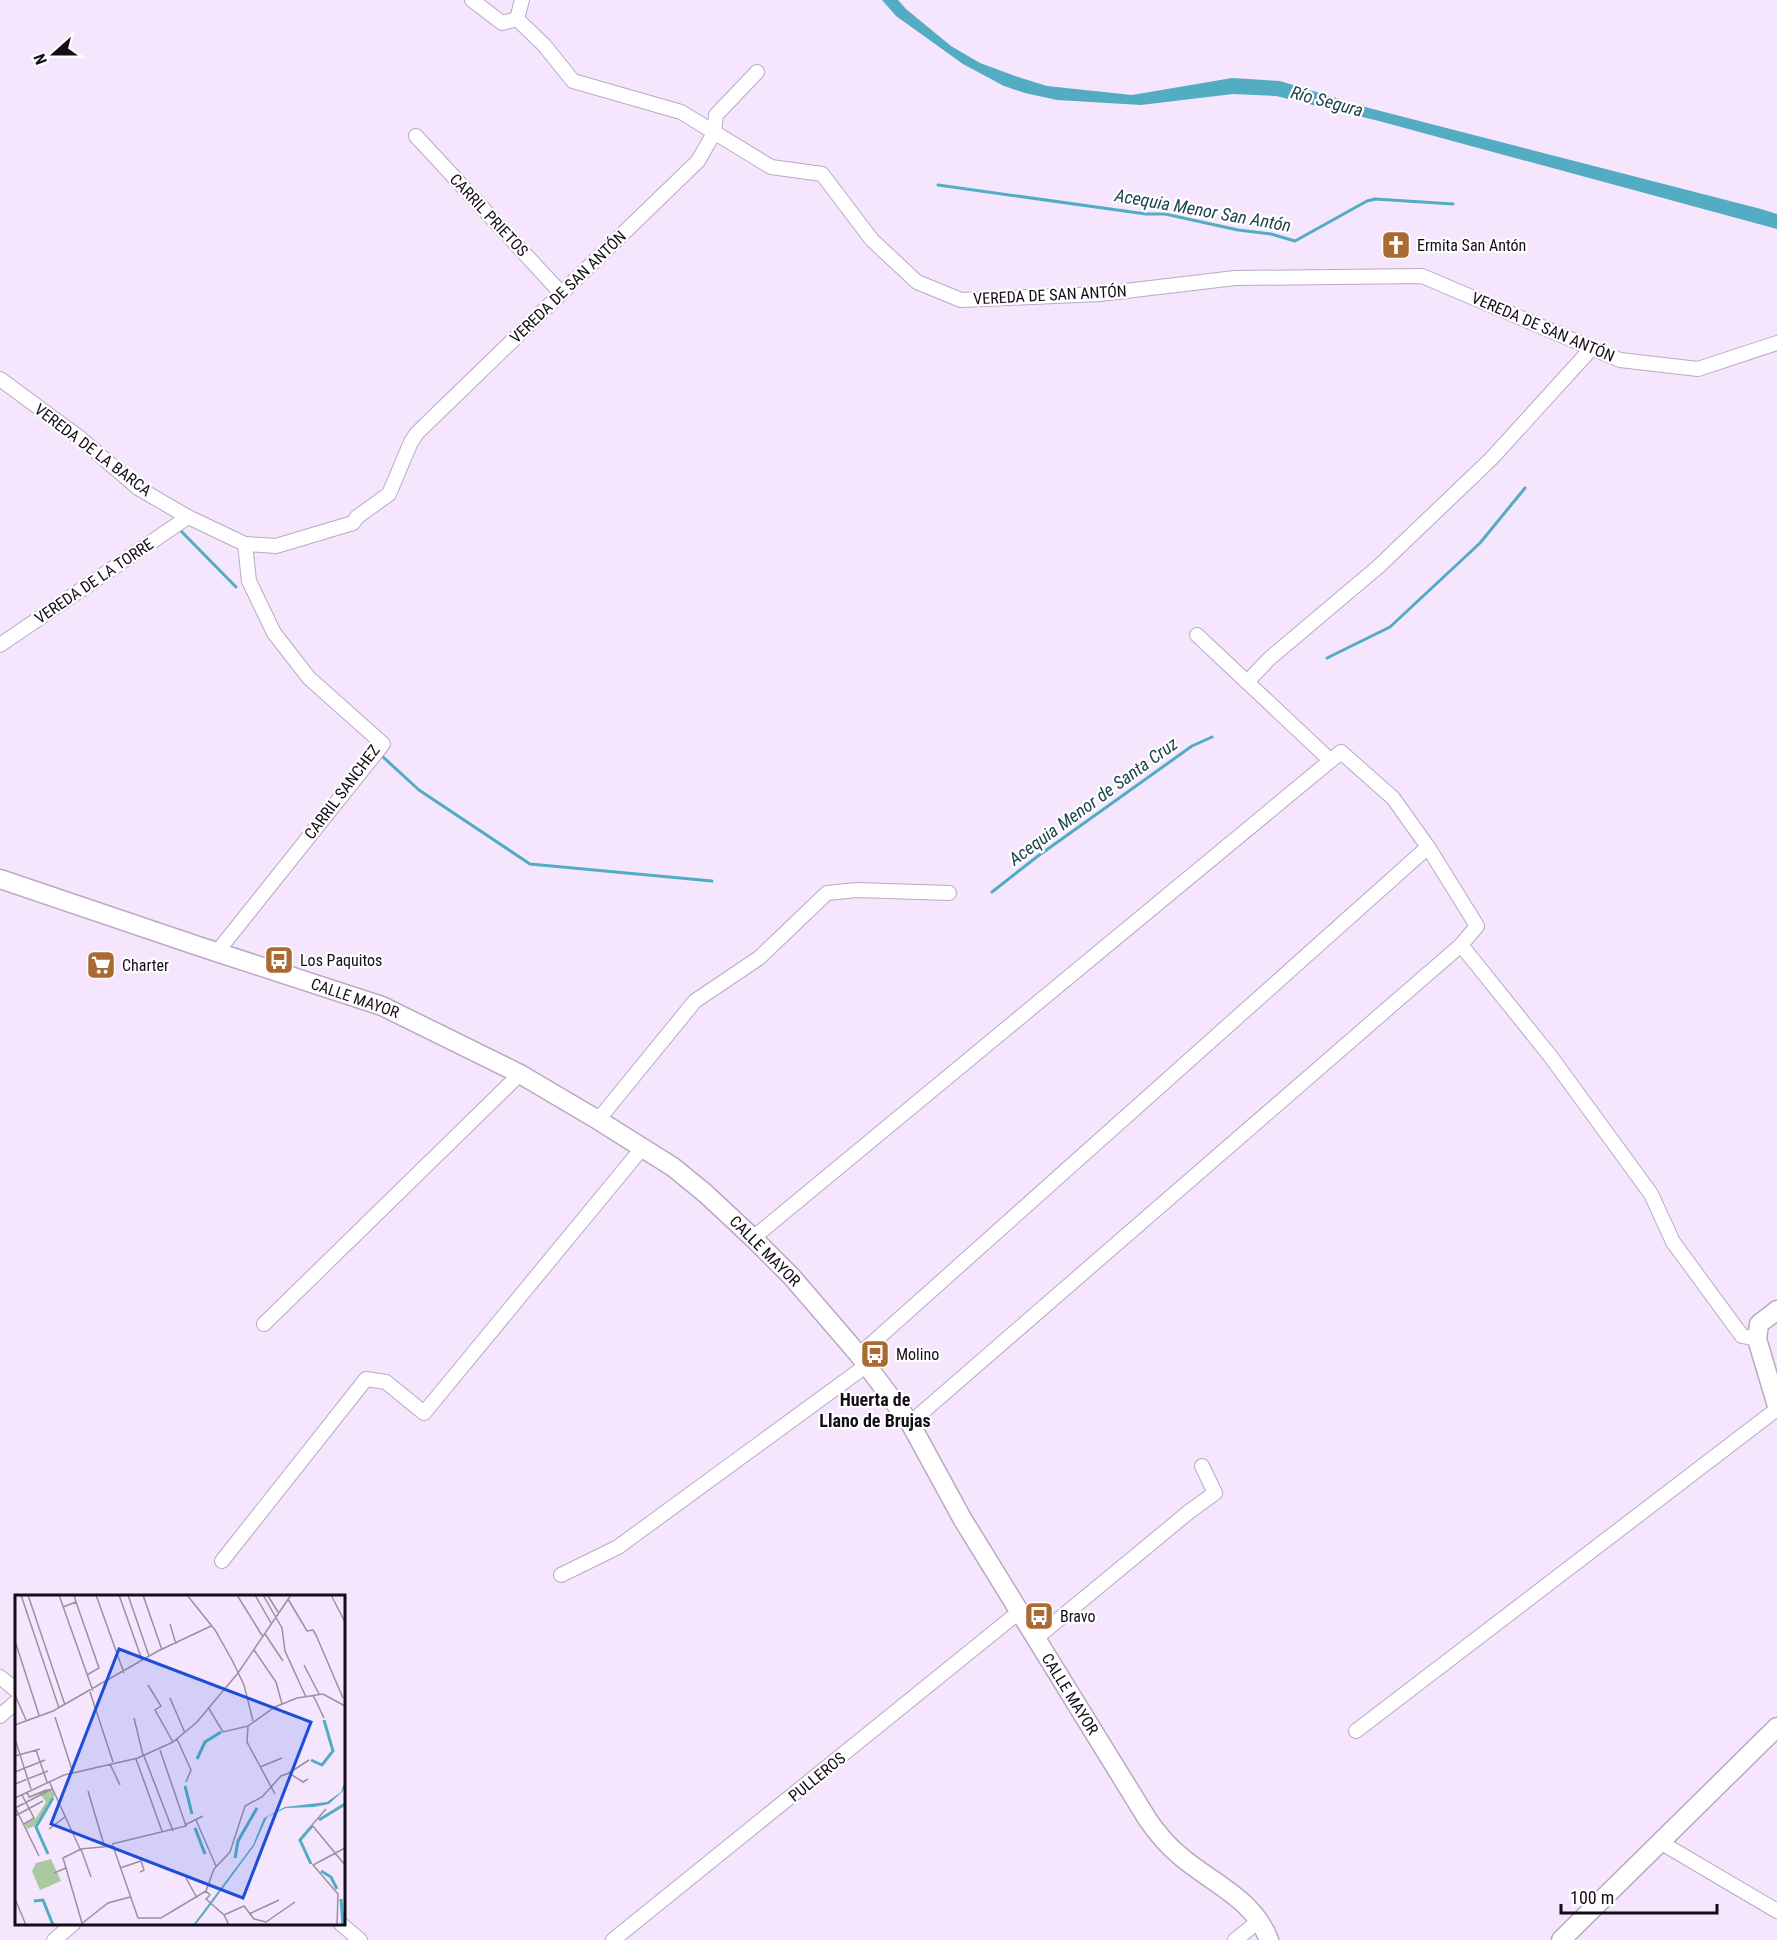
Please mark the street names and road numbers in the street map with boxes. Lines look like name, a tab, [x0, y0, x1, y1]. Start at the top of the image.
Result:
street label: CARRIL PRIETOS	[446, 170, 532, 260]
street label: VEREDA DE SAN ANTÓN	[505, 226, 630, 347]
street label: VEREDA DE SAN ANTÓN	[973, 280, 1127, 309]
street label: VEREDA DE SAN ANTÓN	[1469, 287, 1618, 366]
street label: VEREDA DE LA BARCA	[31, 400, 155, 500]
street label: VEREDA DE LA TORRE	[31, 534, 157, 628]
street label: CARRIL SANCHEZ	[300, 741, 384, 843]
street label: CALLE MAYOR	[308, 974, 402, 1022]
street label: CALLE MAYOR	[726, 1212, 805, 1291]
street label: CALLE MAYOR	[1038, 1650, 1103, 1739]
street label: PULLEROS	[785, 1748, 849, 1806]

